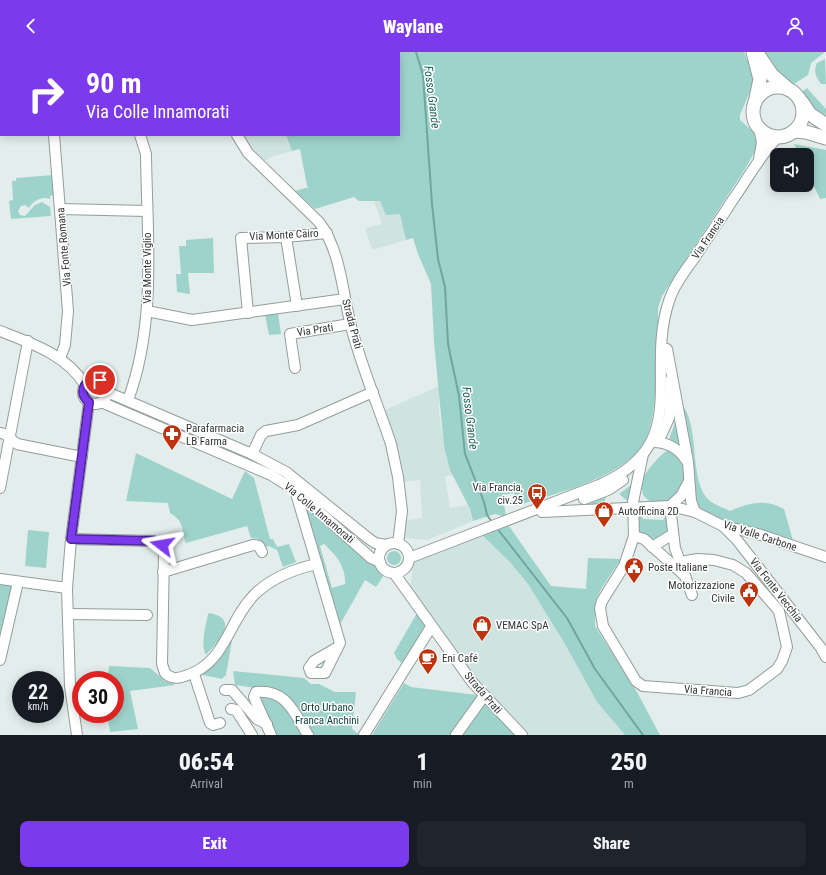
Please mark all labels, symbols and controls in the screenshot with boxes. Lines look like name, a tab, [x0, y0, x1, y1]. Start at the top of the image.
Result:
icon: back	[20, 15, 42, 37]
icon: person	[784, 15, 806, 37]
text: Waylane	[383, 16, 443, 37]
water label: Fosso Grande	[421, 65, 443, 130]
text: 90 m	[86, 67, 142, 100]
icon: right	[20, 68, 72, 120]
text: Via Colle Innamorati	[86, 101, 229, 122]
map controls	[770, 148, 814, 192]
button: sound	[770, 148, 814, 192]
street label: Via Fonte Romana	[54, 207, 74, 287]
street label: Via Francia	[689, 214, 727, 262]
street label: Via Monte Cairo	[249, 227, 319, 243]
street label: Via Monte Viglio	[141, 232, 154, 304]
street label: Strada Prati	[339, 298, 365, 350]
street label: Via Prati	[296, 321, 334, 339]
pin	[83, 363, 117, 397]
icon: arrive	[89, 369, 111, 391]
water label: Fosso Grande	[459, 386, 481, 451]
place label: Parafarmacia LB Farma	[186, 422, 244, 448]
pharmacy icon: Parafarmacia LB Farma	[161, 423, 183, 451]
street label: Via Colle Innamorati	[281, 480, 357, 546]
place label: Via Francia, civ.25	[473, 481, 523, 507]
bus stop icon: Via Francia, civ.25	[526, 482, 548, 510]
shop icon: Autofficina 2D	[593, 500, 615, 528]
place label: Autofficina 2D	[618, 505, 679, 518]
street label: Via Valle Carbone	[722, 518, 798, 554]
position arrow	[141, 524, 183, 566]
street label: Via Fonte Vecchia	[747, 555, 805, 625]
public building icon: Poste Italiane	[623, 556, 645, 584]
place label: Poste Italiane	[648, 561, 708, 574]
place label: Motorizzazione Civile	[668, 579, 735, 605]
public building icon: Motorizzazione Civile	[738, 580, 760, 608]
shop icon: VEMAC SpA	[471, 614, 493, 642]
place label: VEMAC SpA	[496, 619, 549, 632]
cafe icon: Eni Café	[417, 647, 439, 675]
place label: Eni Café	[442, 652, 478, 665]
street label: Strada Prati	[461, 670, 505, 716]
speed limit sign: 30	[72, 671, 124, 723]
text: 22	[28, 680, 48, 704]
street label: Via Francia	[683, 683, 733, 699]
text: km/h	[28, 701, 48, 712]
park label: Orto Urbano Franca Anchini	[295, 701, 359, 727]
text: 06:54	[179, 748, 234, 776]
text: 1	[416, 748, 429, 776]
text: 250	[611, 748, 647, 776]
text: Arrival	[190, 776, 223, 791]
text: min	[413, 776, 432, 791]
text: m	[624, 776, 634, 791]
button: Exit	[20, 821, 409, 867]
button: Share	[417, 821, 806, 867]

